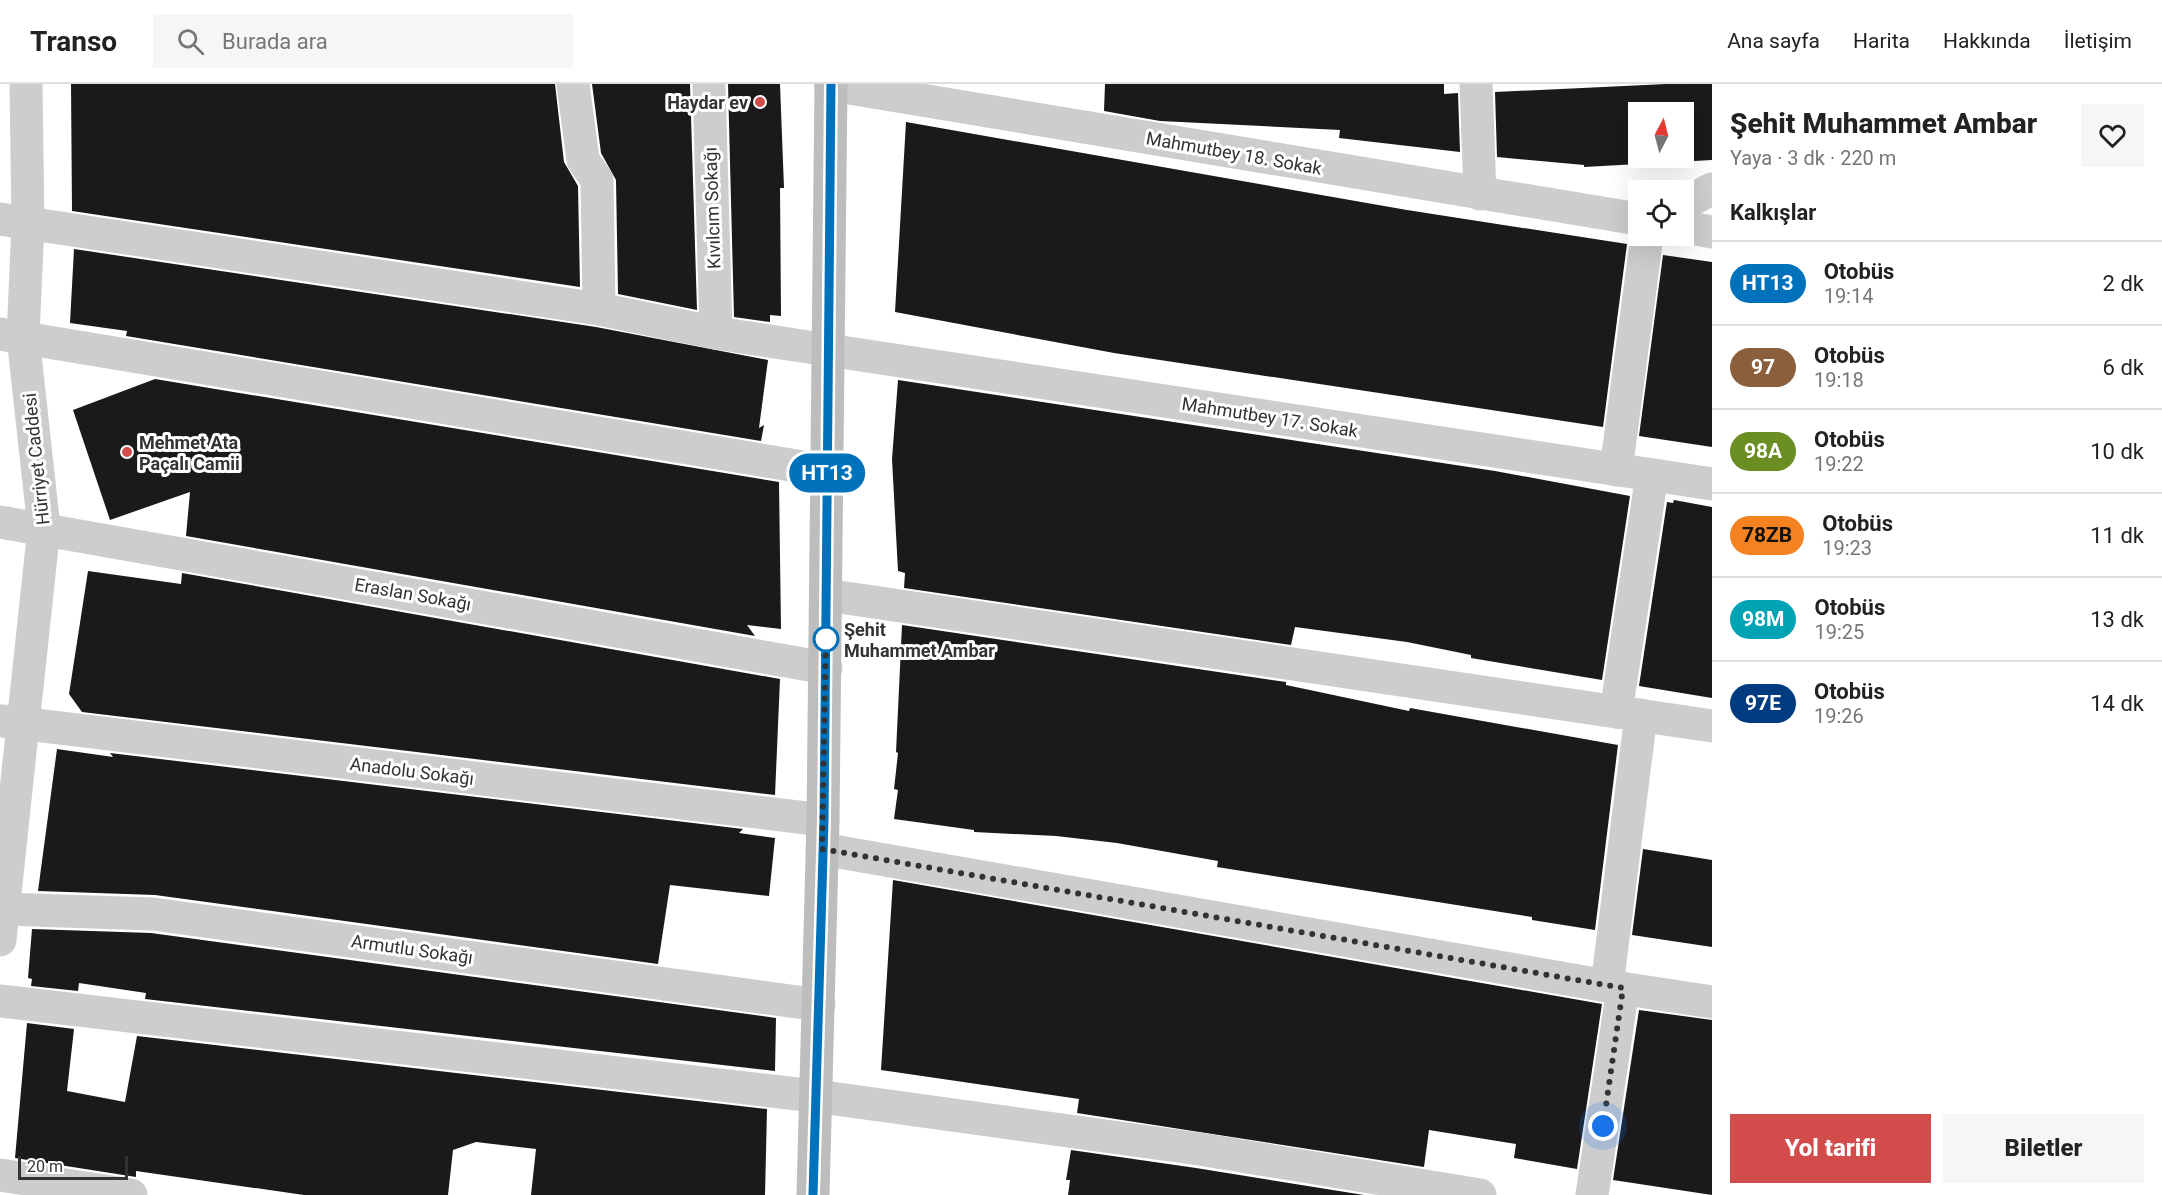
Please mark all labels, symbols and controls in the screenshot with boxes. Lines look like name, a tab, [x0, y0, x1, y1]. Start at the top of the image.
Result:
search box	[153, 14, 573, 68]
text: Transo	[30, 25, 117, 58]
icon: search	[174, 25, 207, 58]
text: Burada ara	[222, 29, 328, 54]
text: Ana sayfa	[1727, 29, 1820, 53]
text: Harita	[1853, 29, 1910, 53]
text: Hakkında	[1943, 29, 2031, 53]
text: İletişim	[2064, 29, 2132, 53]
place label: Haydar ev	[667, 92, 748, 113]
marker: Haydar ev	[753, 95, 767, 109]
north arrow	[1628, 102, 1694, 168]
map controls	[1628, 102, 1694, 246]
button: heart	[2081, 104, 2144, 167]
text: Şehit Muhammet Ambar	[1730, 107, 2037, 140]
street label: Mahmutbey 18. Sokak	[1145, 127, 1324, 179]
text: Yaya · 3 dk · 220 m	[1730, 146, 1896, 170]
street label: Kıvılcım Sokağı	[699, 147, 725, 269]
button: locate	[1628, 180, 1694, 246]
text: Kalkışlar	[1730, 200, 1816, 225]
text: Otobüs	[1824, 259, 1894, 284]
text: HT13	[1742, 271, 1794, 295]
text: 2 dk	[2103, 271, 2144, 296]
text: 19:14	[1824, 284, 1873, 308]
text: Otobüs	[1814, 343, 1885, 368]
text: 97	[1751, 355, 1775, 379]
text: 6 dk	[2103, 355, 2144, 380]
text: 19:18	[1814, 368, 1864, 392]
street label: Hürriyet Caddesi	[19, 392, 53, 526]
street label: Mahmutbey 17. Sokak	[1180, 393, 1360, 441]
text: Otobüs	[1814, 427, 1885, 452]
place label: Mehmet Ata Paçalı Camii	[139, 432, 240, 474]
text: 98A	[1744, 439, 1782, 463]
text: 10 dk	[2090, 439, 2144, 464]
marker: Mehmet Ata Paçalı Camii	[120, 445, 134, 459]
text: 19:22	[1814, 452, 1864, 476]
line badge: HT13	[785, 454, 869, 492]
text: HT13	[801, 461, 853, 485]
text: Otobüs	[1822, 511, 1893, 536]
text: 78ZB	[1742, 523, 1792, 547]
text: 11 dk	[2090, 523, 2144, 548]
text: 19:23	[1822, 536, 1872, 560]
street label: Eraslan Sokağı	[353, 573, 473, 615]
text: Otobüs	[1814, 595, 1885, 620]
text: 98M	[1742, 607, 1784, 631]
text: 13 dk	[2090, 607, 2144, 632]
place label: Şehit Muhammet Ambar	[844, 619, 995, 661]
text: 19:25	[1814, 620, 1864, 644]
marker: Şehit Muhammet Ambar	[813, 626, 839, 652]
text: Otobüs	[1814, 679, 1885, 704]
text: 97E	[1745, 691, 1781, 715]
text: 14 dk	[2090, 691, 2144, 716]
text: 19:26	[1814, 704, 1864, 728]
street label: Anadolu Sokağı	[349, 753, 475, 789]
street label: Armutlu Sokağı	[350, 930, 474, 968]
your location	[1588, 1111, 1618, 1141]
button: Yol tarifi	[1730, 1114, 1931, 1183]
button: Biletler	[1943, 1114, 2144, 1183]
scale bar	[18, 1153, 128, 1180]
text: 20 m	[27, 1157, 63, 1176]

